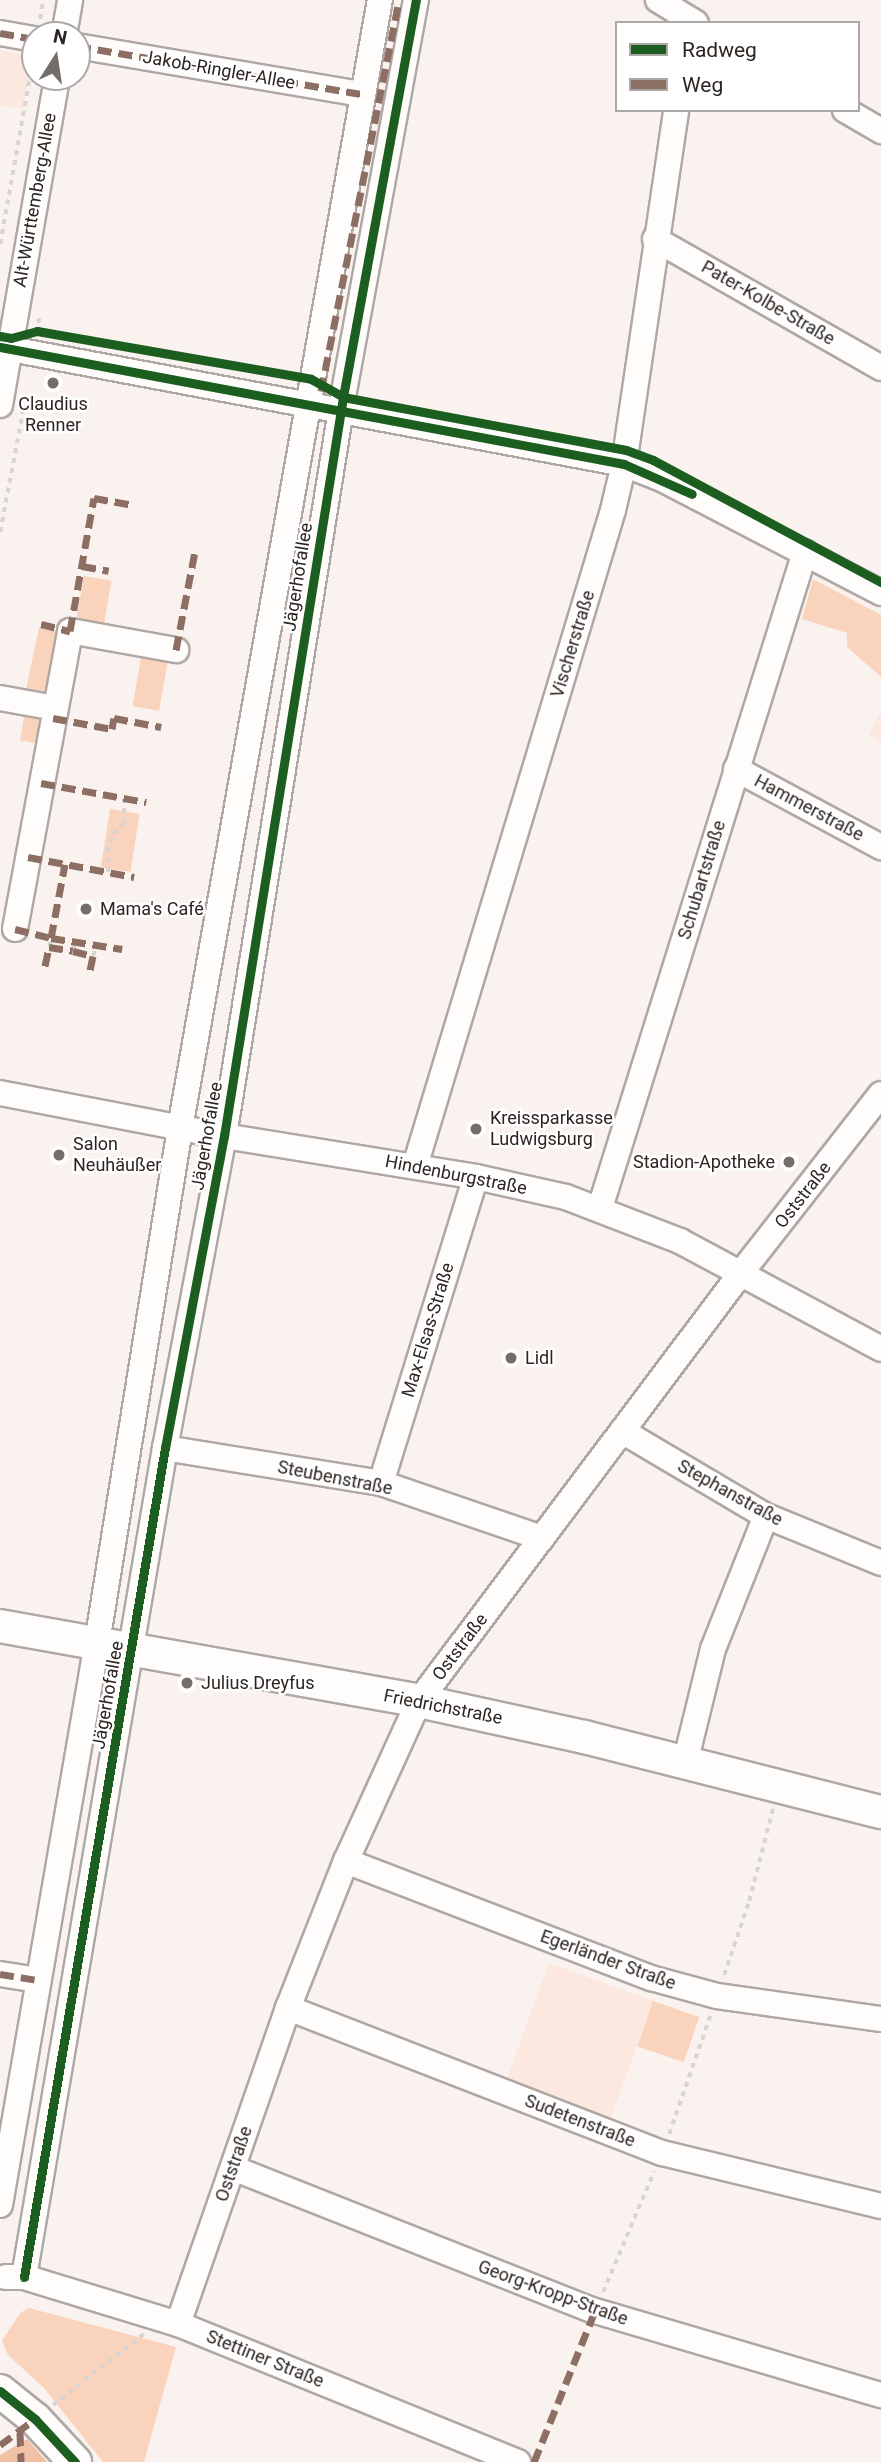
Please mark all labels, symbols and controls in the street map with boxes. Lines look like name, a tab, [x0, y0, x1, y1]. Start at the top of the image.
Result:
north arrow	[21, 21, 91, 91]
legend	[615, 21, 860, 112]
text: N	[51, 24, 69, 50]
text: Radweg	[682, 38, 757, 62]
street label: Jakob-Ringler-Allee	[141, 46, 297, 94]
text: Weg	[682, 73, 723, 97]
street label: Alt-Württemberg-Allee	[9, 111, 61, 289]
street label: Pater-Kolbe-Straße	[698, 256, 838, 350]
marker: Claudius Renner	[45, 375, 61, 391]
place label: Claudius Renner	[18, 394, 88, 436]
street label: Jägerhofallee	[279, 521, 317, 633]
street label: Vischerstraße	[546, 588, 600, 700]
street label: Hammerstraße	[751, 770, 867, 846]
street label: Schubartstraße	[674, 818, 730, 942]
place label: Mama's Café	[100, 898, 204, 920]
marker: Mama's Café	[78, 901, 94, 917]
street label: Jägerhofallee	[187, 1080, 227, 1192]
place label: Kreissparkasse Ludwigsburg	[490, 1108, 613, 1150]
marker: Kreissparkasse Ludwigsburg	[468, 1121, 484, 1137]
place label: Salon Neuhäußer	[73, 1134, 161, 1176]
marker: Salon Neuhäußer	[51, 1147, 67, 1163]
street label: Hindenburgstraße	[383, 1151, 529, 1199]
place label: Stadion-Apotheke	[633, 1151, 775, 1173]
marker: Stadion-Apotheke	[781, 1154, 797, 1170]
street label: Oststraße	[770, 1157, 836, 1233]
street label: Max-Elsas-Straße	[397, 1260, 459, 1400]
place label: Lidl	[525, 1347, 554, 1369]
marker: Lidl	[503, 1350, 519, 1366]
street label: Stephanstraße	[674, 1455, 786, 1531]
street label: Steubenstraße	[276, 1456, 394, 1500]
street label: Oststraße	[428, 1609, 492, 1685]
street label: Jägerhofallee	[88, 1639, 128, 1751]
place label: Julius Dreyfus	[201, 1672, 315, 1694]
marker: Julius Dreyfus	[179, 1675, 195, 1691]
street label: Friedrichstraße	[382, 1685, 504, 1729]
street label: Egerländer Straße	[537, 1925, 679, 1995]
street label: Sudetenstraße	[522, 2090, 638, 2152]
street label: Oststraße	[211, 2123, 257, 2205]
street label: Georg-Kropp-Straße	[475, 2256, 631, 2330]
street label: Stettiner Straße	[203, 2326, 327, 2392]

